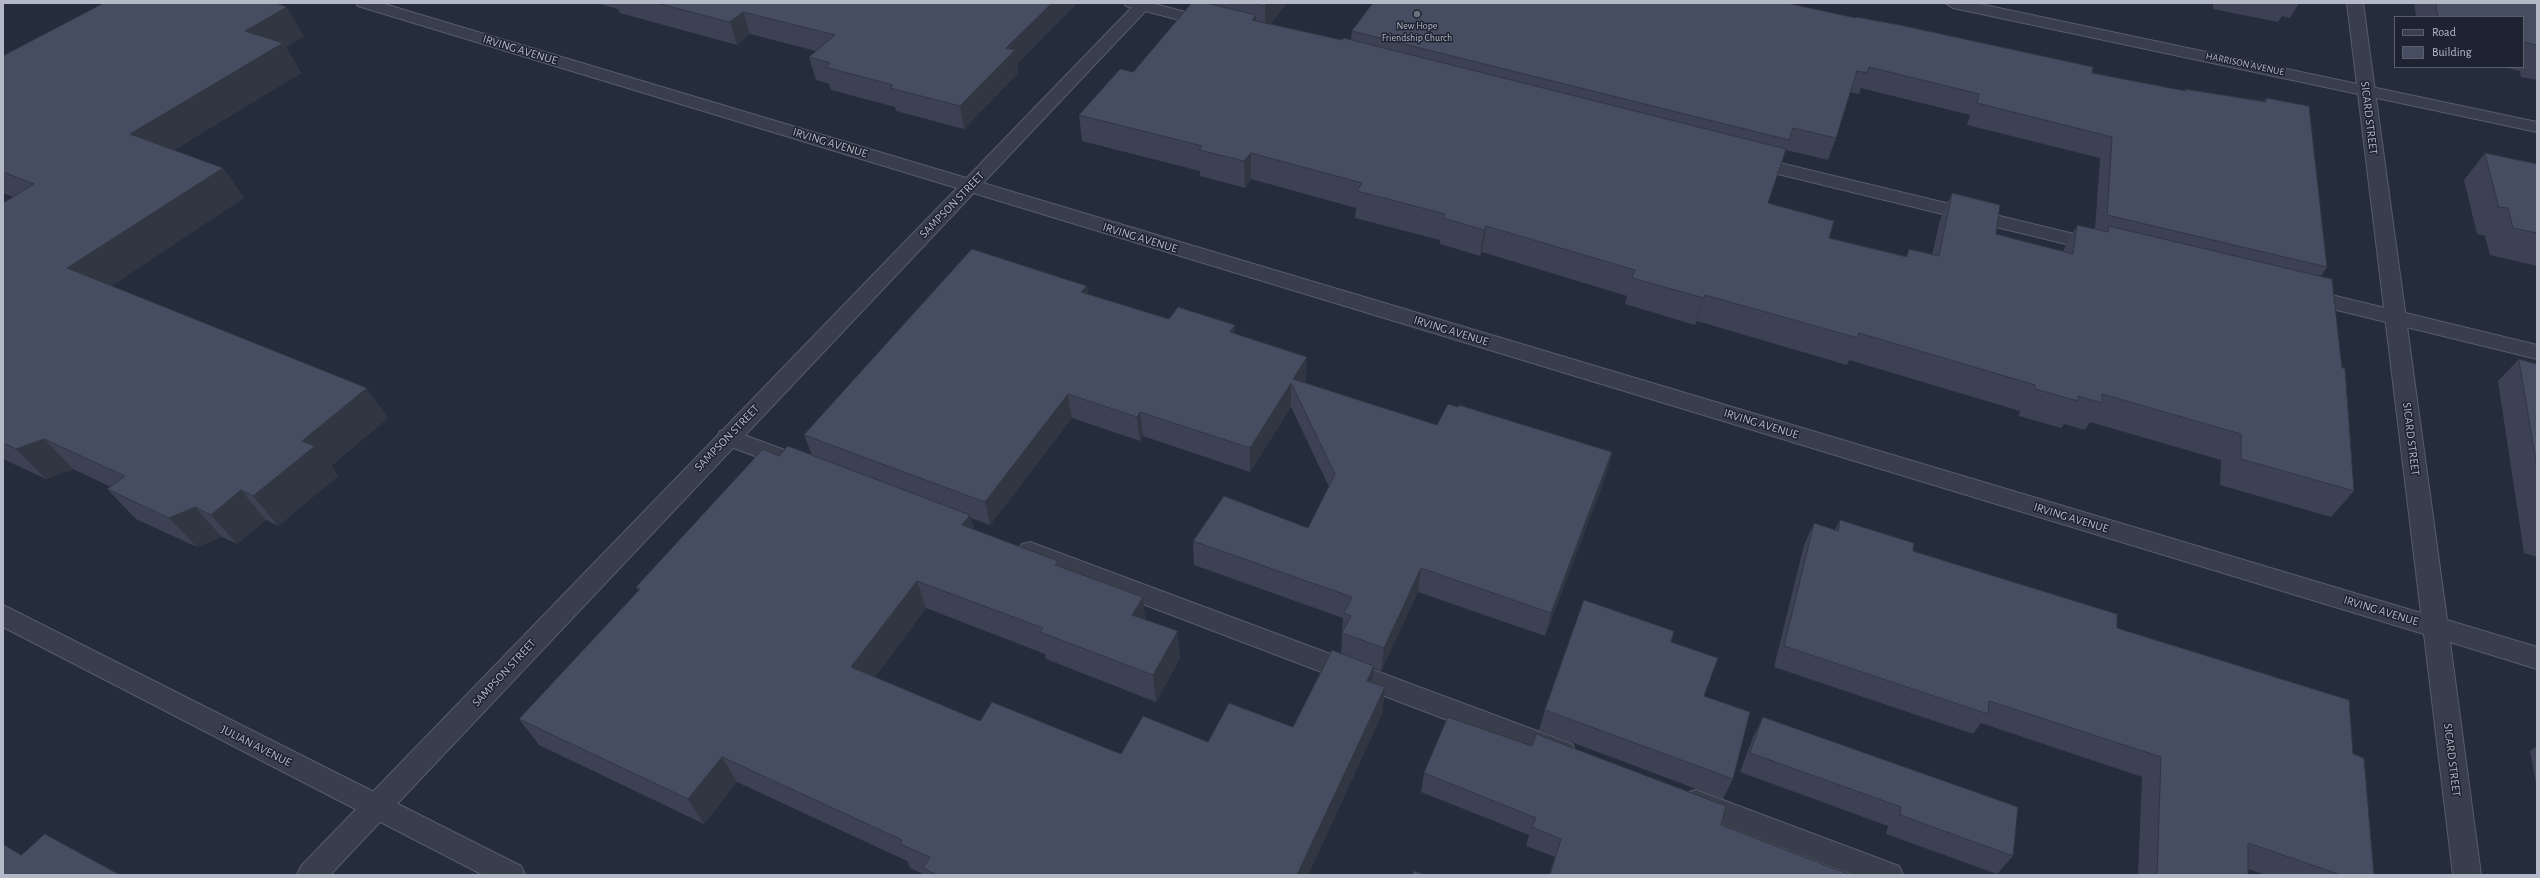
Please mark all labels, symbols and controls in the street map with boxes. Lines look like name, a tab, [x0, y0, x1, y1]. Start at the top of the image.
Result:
marker: New Hope Friendship Church	[1412, 9, 1422, 19]
legend	[2394, 16, 2524, 68]
place label: New Hope Friendship Church	[1382, 20, 1452, 44]
text: Road	[2432, 26, 2456, 38]
street label: IRVING AVENUE	[481, 32, 559, 68]
text: Building	[2432, 46, 2472, 58]
street label: HARRISON AVENUE	[2205, 50, 2285, 78]
street label: SICARD STREET	[2357, 81, 2381, 155]
street label: IRVING AVENUE	[791, 125, 869, 161]
street label: SAMPSON STREET	[917, 169, 987, 241]
street label: IRVING AVENUE	[1101, 220, 1179, 256]
street label: IRVING AVENUE	[1412, 313, 1490, 349]
street label: SAMPSON STREET	[692, 402, 762, 474]
street label: SICARD STREET	[2399, 402, 2423, 476]
street label: IRVING AVENUE	[1722, 406, 1800, 442]
street label: IRVING AVENUE	[2032, 500, 2110, 536]
street label: IRVING AVENUE	[2342, 593, 2420, 629]
street label: SAMPSON STREET	[469, 636, 539, 710]
street label: JULIAN AVENUE	[218, 722, 294, 770]
street label: SICARD STREET	[2440, 723, 2464, 797]

